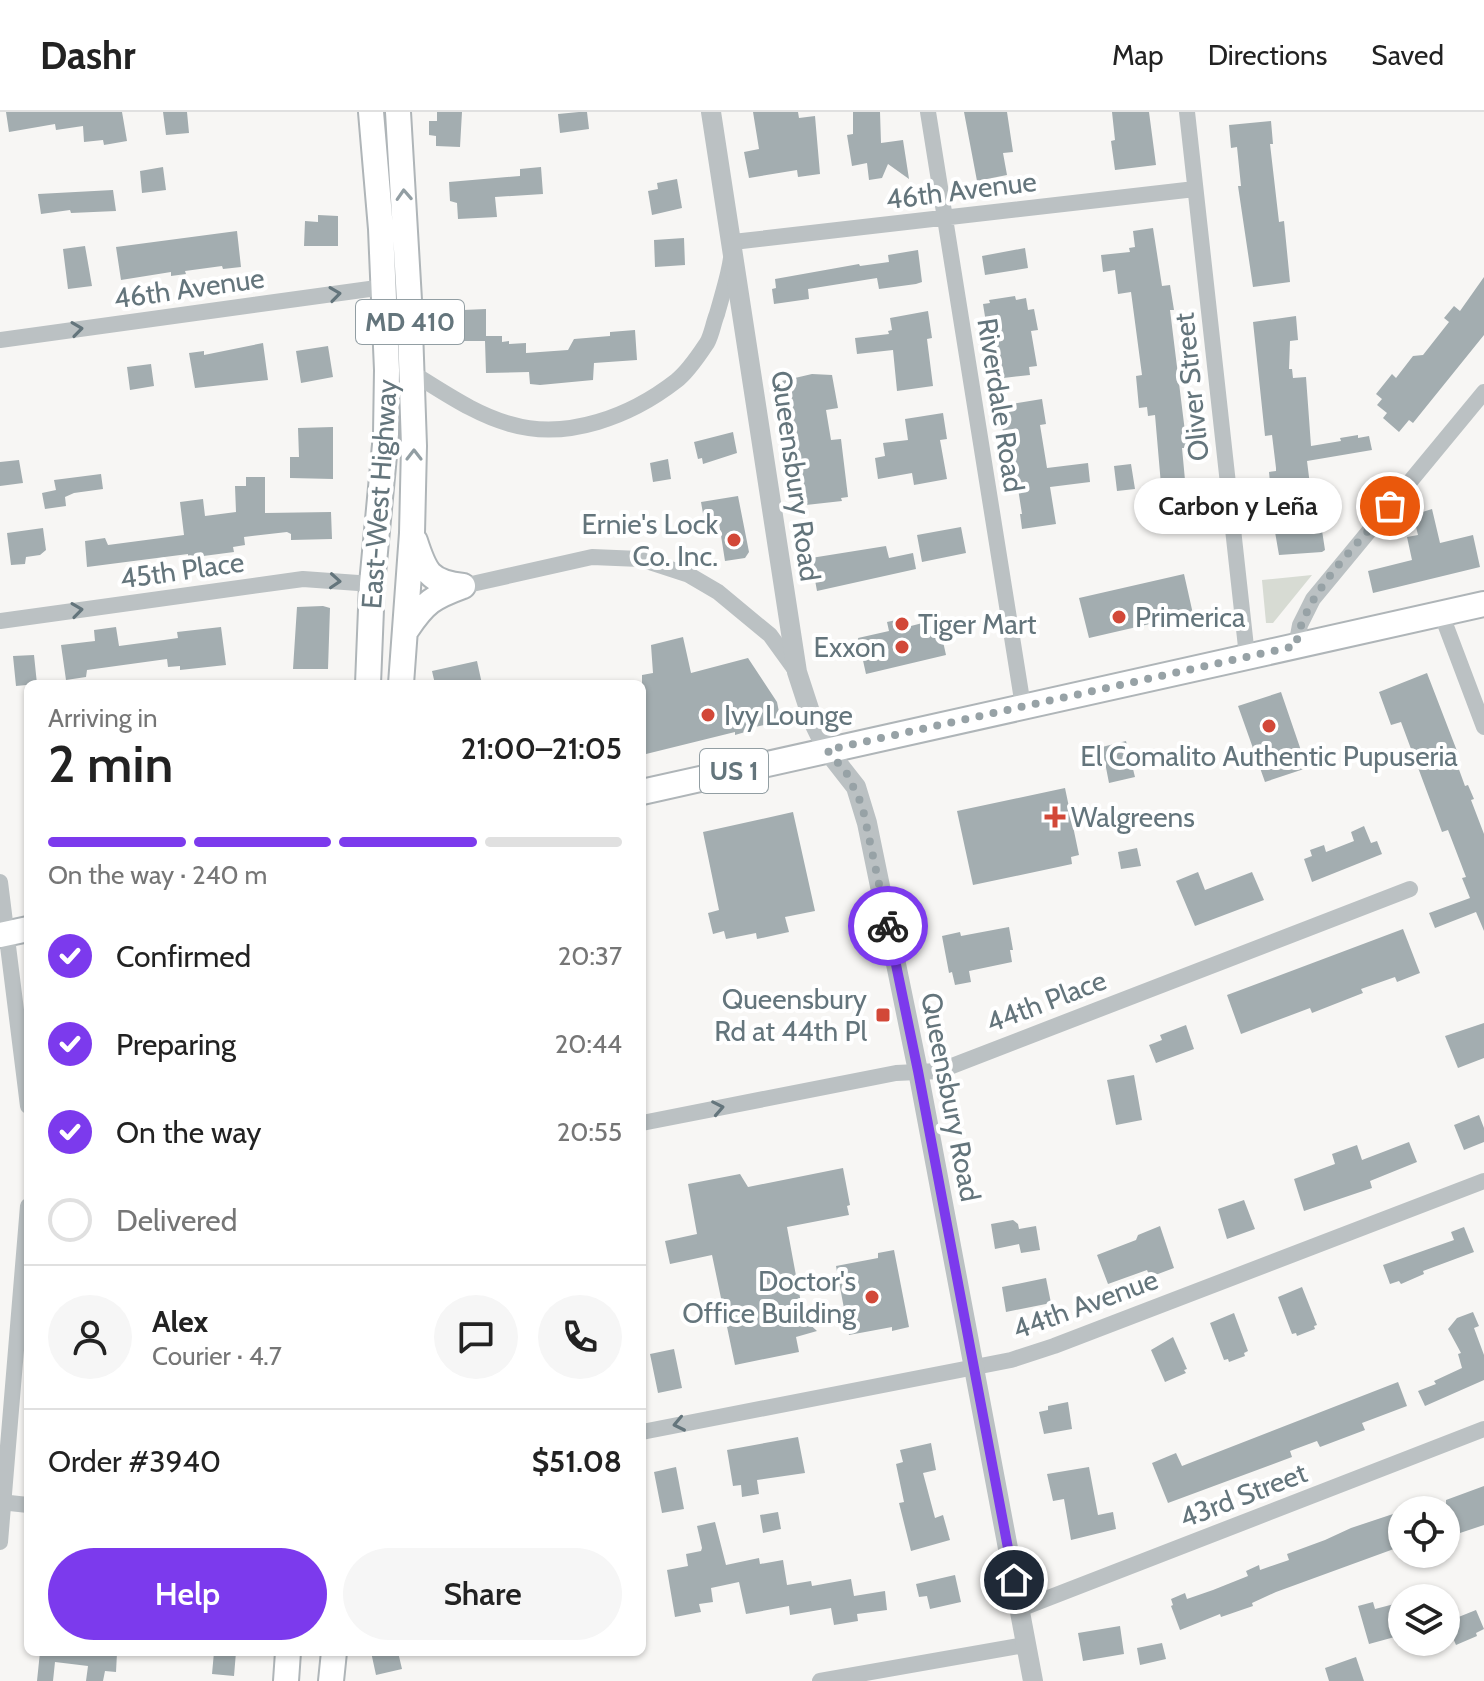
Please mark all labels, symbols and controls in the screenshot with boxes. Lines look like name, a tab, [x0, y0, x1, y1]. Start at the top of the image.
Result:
text: Dashr	[40, 32, 136, 79]
text: Map	[1112, 38, 1164, 72]
text: Directions	[1208, 38, 1327, 72]
text: Saved	[1371, 38, 1444, 72]
street label: 46th Avenue	[884, 164, 1038, 216]
one-way arrow	[395, 188, 412, 201]
street label: 46th Avenue	[111, 261, 267, 315]
one-way arrow	[328, 286, 342, 303]
road number: MD 410	[356, 300, 464, 344]
street label: Oliver Street	[1166, 311, 1216, 463]
street label: Riverdale Road	[970, 316, 1032, 494]
one-way arrow	[71, 321, 84, 338]
street label: Queensbury Road	[764, 369, 828, 583]
street label: East-West Highway	[354, 378, 404, 610]
one-way arrow	[405, 448, 423, 461]
pin	[1356, 472, 1424, 540]
callout: Carbon y Leña	[1134, 478, 1342, 534]
icon: bag	[1368, 484, 1412, 528]
text: Carbon y Leña	[1158, 490, 1318, 522]
place label: Ernie's Lock Co. Inc.	[582, 507, 718, 573]
marker: Ernie's Lock Co. Inc.	[725, 531, 743, 549]
street label: 45th Place	[118, 544, 246, 596]
one-way arrow	[329, 572, 342, 589]
place label: Primerica	[1135, 600, 1246, 634]
one-way arrow	[71, 602, 84, 619]
place label: Tiger Mart	[918, 607, 1036, 641]
marker: Primerica	[1110, 608, 1128, 626]
marker: Tiger Mart	[893, 615, 911, 633]
place label: Exxon	[813, 630, 886, 664]
marker: Exxon	[893, 638, 911, 656]
place label: Ivy Lounge	[724, 698, 853, 732]
text: Arriving in	[48, 702, 158, 734]
marker: Ivy Lounge	[699, 706, 717, 724]
marker: El Comalito Authentic Pupuseria	[1260, 717, 1278, 735]
text: 21:00–21:05	[461, 730, 622, 767]
text: 2 min	[48, 732, 173, 795]
place label: El Comalito Authentic Pupuseria	[1080, 739, 1458, 773]
road number: US 1	[700, 749, 768, 793]
place label: Walgreens	[1071, 800, 1195, 834]
marker: Walgreens	[1046, 808, 1064, 826]
text: On the way · 240 m	[48, 859, 267, 891]
courier	[848, 886, 928, 966]
icon: bike	[866, 904, 910, 948]
icon: check	[48, 934, 92, 978]
text: Confirmed	[116, 938, 251, 975]
text: 20:37	[558, 940, 622, 972]
street label: 44th Place	[981, 963, 1111, 1039]
place label: Queensbury Rd at 44th Pl	[714, 982, 867, 1048]
street label: Queensbury Road	[914, 990, 988, 1204]
marker: Queensbury Rd at 44th Pl	[874, 1006, 892, 1024]
icon: check	[48, 1022, 92, 1066]
text: Preparing	[116, 1026, 236, 1063]
text: 20:44	[555, 1028, 622, 1060]
one-way arrow	[712, 1100, 725, 1117]
icon: check	[48, 1110, 92, 1154]
text: On the way	[116, 1114, 261, 1151]
text: 20:55	[557, 1116, 622, 1148]
text: Delivered	[116, 1202, 237, 1239]
street label: 44th Avenue	[1008, 1262, 1162, 1346]
place label: Doctor's Office Building	[682, 1264, 857, 1330]
marker: Doctor's Office Building	[863, 1288, 881, 1306]
button: person	[48, 1295, 132, 1379]
button: chat	[434, 1295, 518, 1379]
button: phone	[538, 1295, 622, 1379]
text: Alex	[152, 1303, 208, 1340]
text: Courier · 4.7	[152, 1340, 282, 1372]
one-way arrow	[672, 1415, 686, 1432]
text: Order #3940	[48, 1443, 221, 1480]
text: $51.08	[532, 1443, 622, 1480]
street label: 43rd Street	[1175, 1455, 1311, 1535]
map controls	[1388, 1496, 1460, 1656]
button: locate	[1388, 1496, 1460, 1568]
pin	[980, 1546, 1048, 1614]
button: Help	[48, 1548, 327, 1640]
button: Share	[343, 1548, 622, 1640]
icon: home	[992, 1558, 1036, 1602]
button: layers	[1388, 1584, 1460, 1656]

